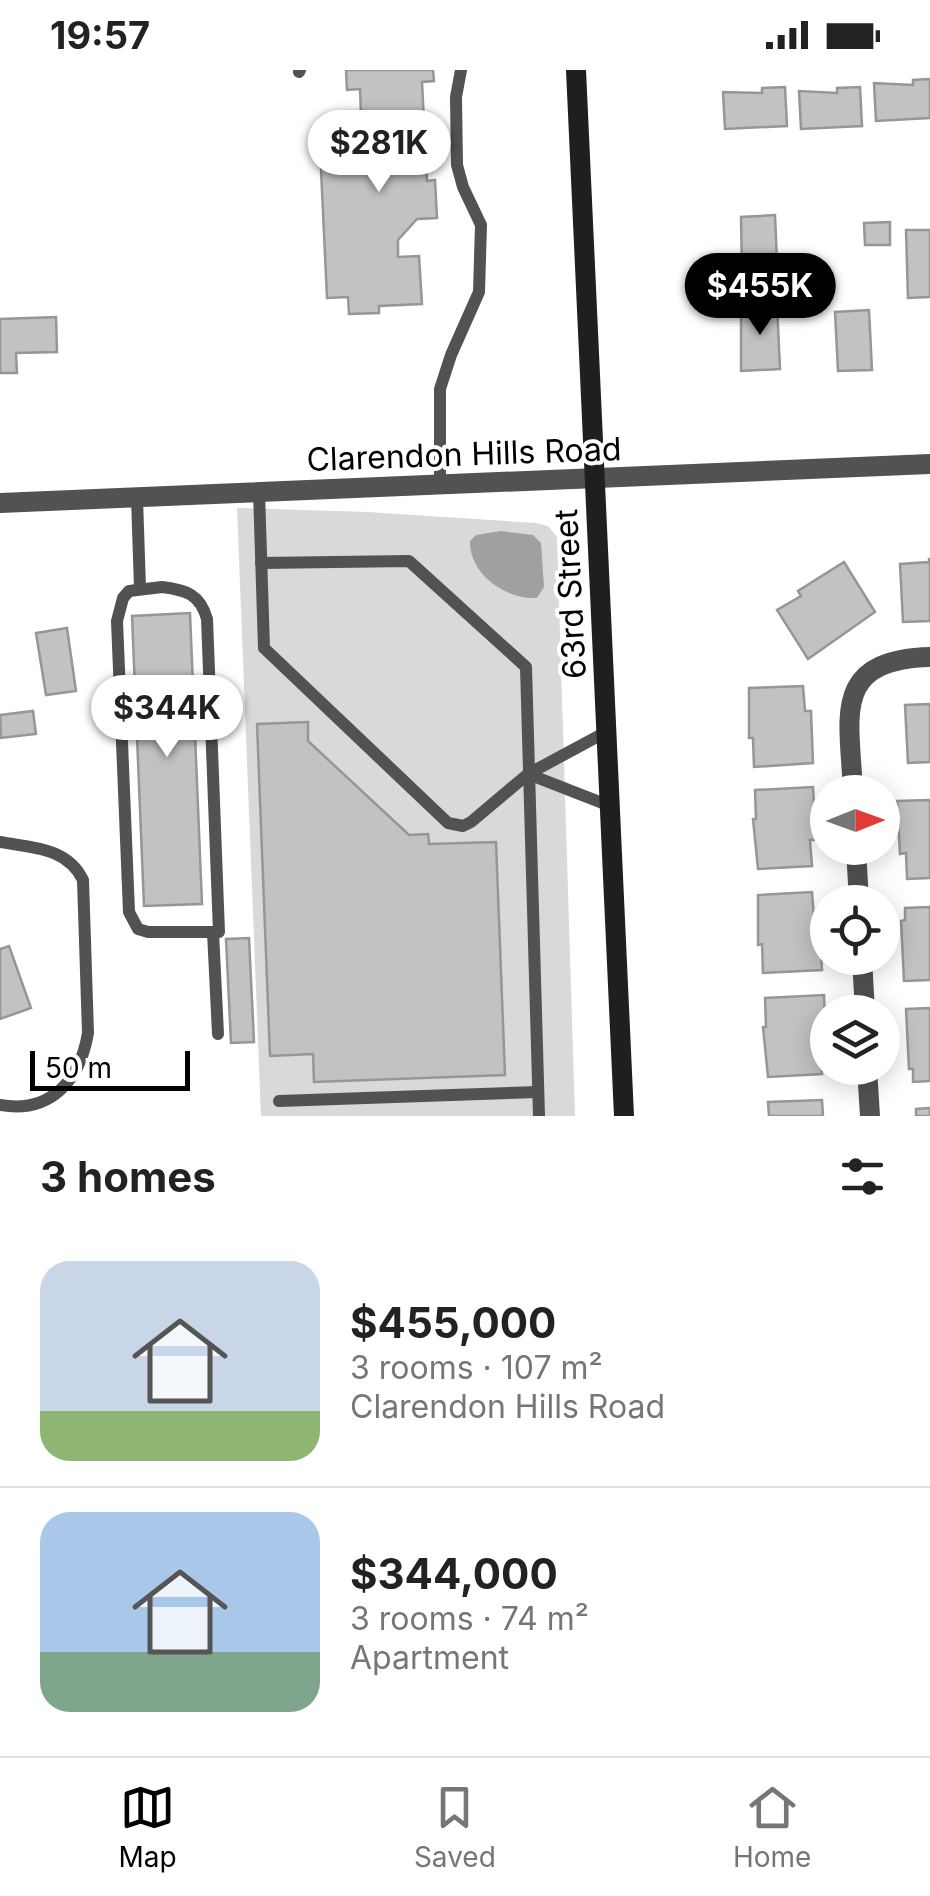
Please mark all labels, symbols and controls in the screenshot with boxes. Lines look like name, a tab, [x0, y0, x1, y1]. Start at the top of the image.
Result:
text: 19:57	[50, 12, 150, 58]
pin: $281K	[309, 110, 449, 195]
text: $281K	[330, 123, 428, 162]
pin: $455K	[690, 253, 830, 338]
text: $455K	[707, 266, 813, 305]
street label: Clarendon Hills Road	[306, 429, 622, 479]
street label: 63rd Street	[546, 508, 594, 680]
pin: $344K	[97, 675, 237, 760]
text: $344K	[113, 688, 221, 727]
north arrow	[810, 775, 900, 865]
map controls	[810, 775, 900, 1085]
button: locate	[810, 885, 900, 975]
button: layers	[810, 995, 900, 1085]
scale bar	[30, 1046, 190, 1090]
text: 50 m	[45, 1051, 112, 1085]
icon: filters	[835, 1149, 890, 1204]
text: 3 homes	[40, 1151, 216, 1202]
text: $455,000	[350, 1297, 556, 1348]
icon: home	[120, 1301, 240, 1421]
text: 3 rooms · 107 m²	[350, 1348, 603, 1387]
text: Clarendon Hills Road	[350, 1387, 665, 1426]
text: $344,000	[350, 1548, 558, 1599]
icon: home	[120, 1552, 240, 1672]
text: 3 rooms · 74 m²	[350, 1599, 589, 1638]
text: Apartment	[350, 1638, 509, 1677]
tab: Map	[119, 1780, 177, 1874]
tab: Saved	[414, 1780, 496, 1874]
tab: Home	[733, 1780, 811, 1874]

